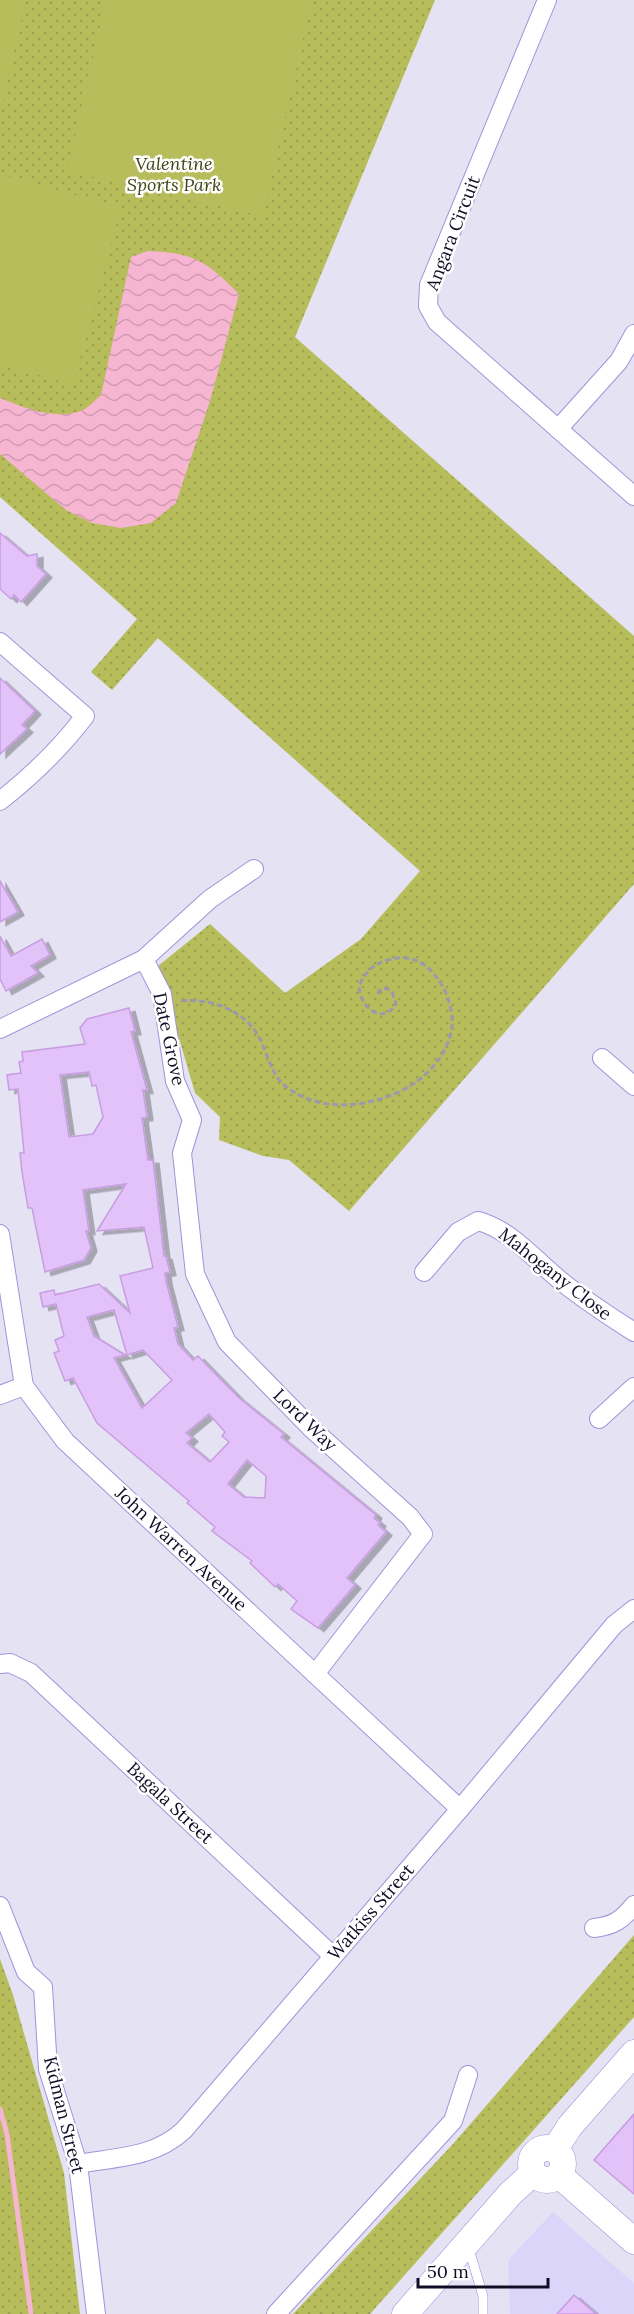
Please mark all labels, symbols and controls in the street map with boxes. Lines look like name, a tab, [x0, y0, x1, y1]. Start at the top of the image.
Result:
park label: Valentine Sports Park	[127, 152, 221, 196]
street label: Angara Circuit	[420, 172, 485, 294]
street label: Date Grove	[148, 990, 191, 1088]
street label: Mahogany Close	[494, 1222, 617, 1325]
street label: Lord Way	[269, 1384, 342, 1456]
street label: John Warren Avenue	[110, 1481, 252, 1616]
street label: Bagala Street	[122, 1757, 218, 1848]
street label: Watkiss Street	[322, 1859, 419, 1965]
street label: Kidman Street	[39, 2054, 90, 2176]
scale bar	[418, 2251, 548, 2289]
text: 50 m	[427, 2260, 469, 2283]

